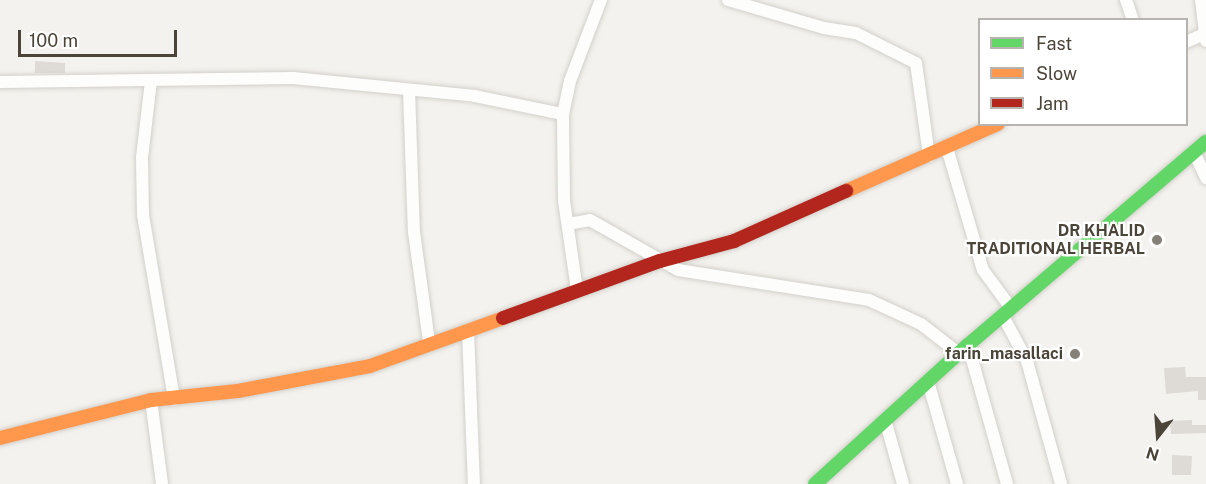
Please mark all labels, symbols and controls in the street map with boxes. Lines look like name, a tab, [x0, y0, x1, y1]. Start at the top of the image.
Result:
scale bar	[21, 18, 180, 56]
legend	[978, 18, 1188, 126]
text: 100 m	[29, 30, 78, 51]
text: Fast	[1036, 33, 1072, 54]
text: Slow	[1036, 63, 1077, 84]
text: Jam	[1036, 93, 1069, 114]
place label: DR KHALID TRADITIONAL HERBAL	[967, 221, 1145, 259]
marker: DR KHALID TRADITIONAL HERBAL	[1150, 233, 1164, 247]
place label: farin_masallaci	[945, 344, 1063, 364]
marker: farin_masallaci	[1068, 347, 1082, 361]
north arrow	[1128, 406, 1188, 466]
text: N	[1144, 443, 1161, 465]

